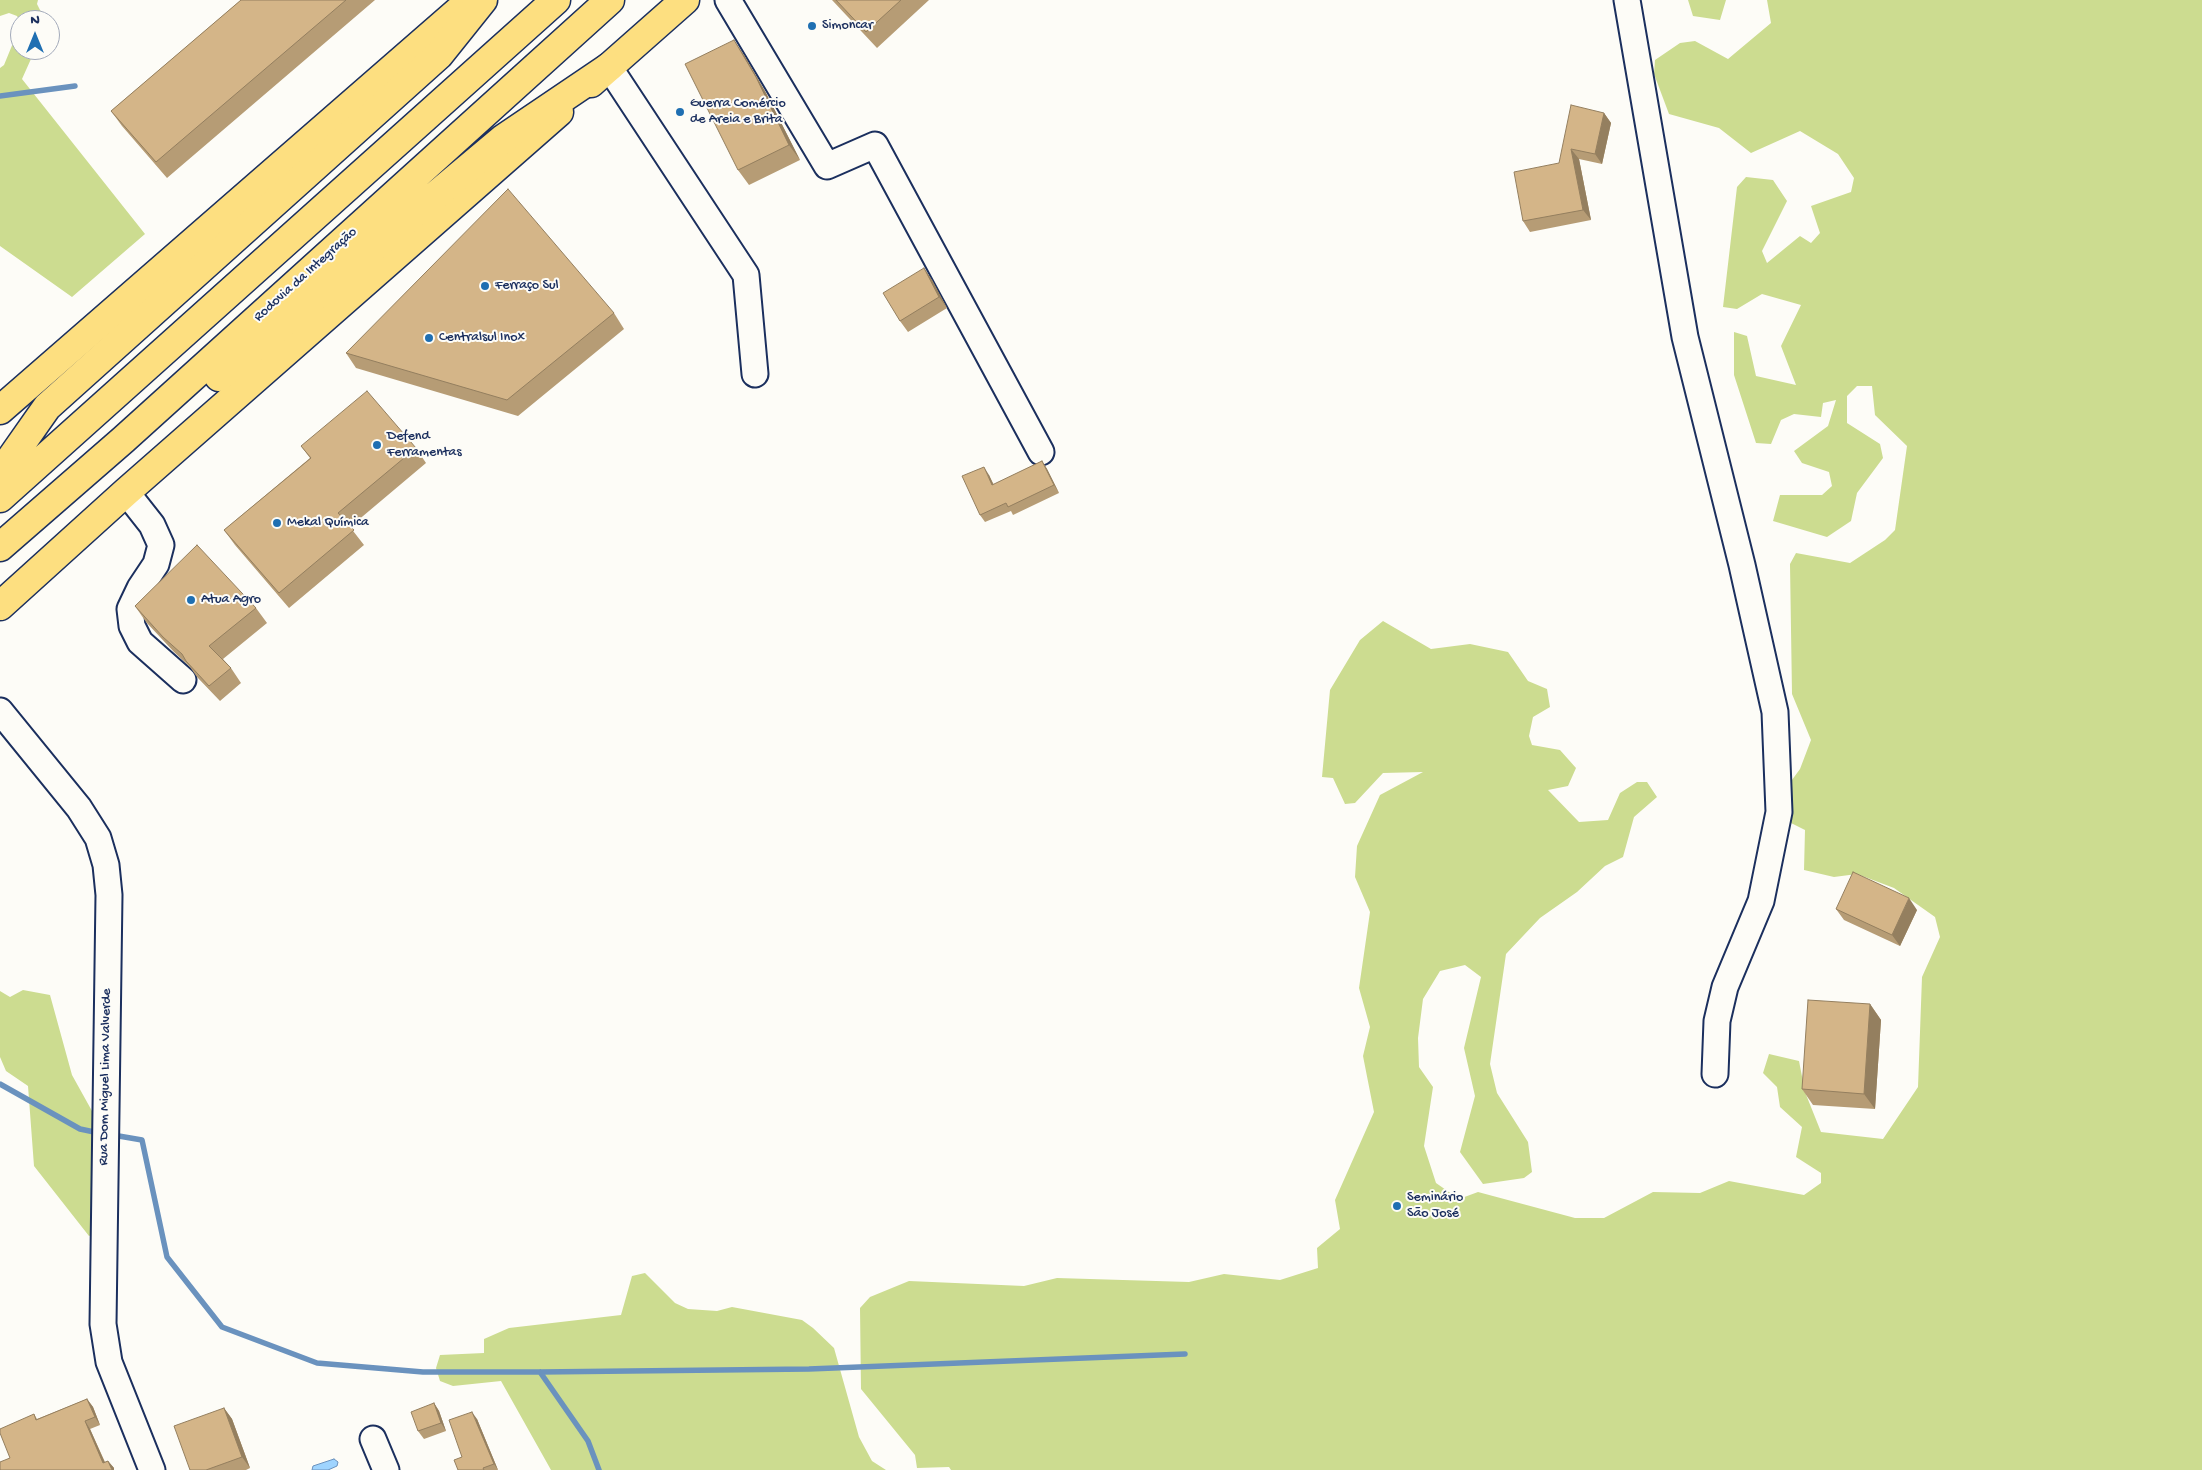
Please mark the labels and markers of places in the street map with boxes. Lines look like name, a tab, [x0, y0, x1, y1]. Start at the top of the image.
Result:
place label: Simoncar	[822, 18, 873, 34]
marker: Simoncar	[806, 20, 818, 32]
place label: Guerra Comércio de Areia e Brita	[690, 96, 786, 128]
marker: Guerra Comércio de Areia e Brita	[674, 106, 686, 118]
place label: Ferraço Sul	[495, 278, 559, 294]
marker: Ferraço Sul	[479, 280, 491, 292]
place label: Centralsul Inox	[439, 330, 525, 346]
marker: Centralsul Inox	[423, 332, 435, 344]
place label: Defend Ferramentas	[387, 429, 462, 462]
marker: Defend Ferramentas	[371, 439, 383, 451]
place label: Mekal Química	[287, 515, 369, 531]
marker: Mekal Química	[271, 517, 283, 529]
place label: Atua Agro	[201, 592, 261, 608]
marker: Atua Agro	[185, 594, 197, 606]
place label: Seminário São José	[1407, 1190, 1463, 1222]
marker: Seminário São José	[1391, 1200, 1403, 1212]

